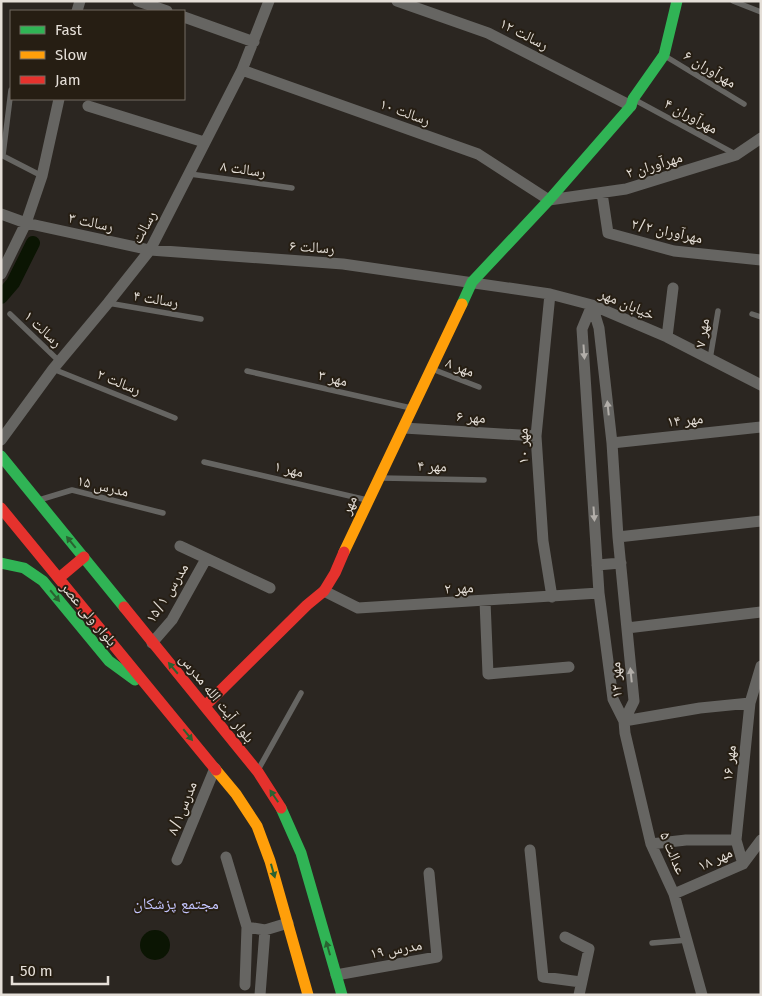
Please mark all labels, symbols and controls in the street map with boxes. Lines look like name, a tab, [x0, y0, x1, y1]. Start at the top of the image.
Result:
legend	[10, 10, 185, 100]
street label: رسالت ۱۲	[497, 14, 552, 54]
text: Fast	[55, 21, 82, 39]
text: Slow	[55, 46, 87, 64]
street label: مهرآوران ۶	[680, 46, 740, 93]
text: Jam	[55, 71, 81, 89]
street label: مهرآوران ۴	[661, 94, 721, 139]
street label: رسالت ۱۰	[377, 95, 433, 129]
street label: مهرآوران ۲	[624, 148, 685, 183]
street label: رسالت ۸	[219, 157, 267, 181]
street label: رسالت	[128, 207, 160, 247]
street label: رسالت ۳	[67, 208, 115, 236]
street label: مهرآوران ۲/۲	[629, 215, 705, 248]
street label: رسالت ۶	[289, 236, 336, 258]
street label: خیابان مهر	[595, 284, 658, 325]
street label: رسالت ۴	[132, 287, 180, 311]
street label: رسالت ۱	[20, 307, 66, 351]
street label: مهر ۷	[691, 317, 713, 349]
one-way arrow	[580, 344, 588, 360]
street label: مهر ۸	[443, 353, 477, 381]
street label: رسالت ۲	[94, 365, 144, 399]
street label: مهر ۳	[317, 366, 349, 390]
one-way arrow	[604, 400, 612, 416]
street label: مهر ۶	[456, 407, 486, 427]
street label: مهر ۱۴	[666, 409, 704, 431]
street label: مهر ۱۰	[514, 428, 532, 464]
street label: مهر ۱	[273, 457, 305, 481]
street label: مهر ۴	[417, 457, 447, 475]
street label: مدرس ۱۵	[75, 471, 131, 502]
street label: مهر	[337, 493, 361, 518]
one-way arrow	[590, 506, 598, 522]
one-way arrow	[66, 535, 77, 548]
street label: مدرس ۱۵/۱	[142, 560, 193, 627]
street label: بلوار ولی عصر	[56, 578, 121, 650]
street label: مهر ۲	[444, 578, 474, 598]
one-way arrow	[50, 589, 61, 602]
street label: بلوار آیت الله مدرس	[175, 650, 258, 747]
street label: مهر ۱۲	[606, 661, 626, 698]
one-way arrow	[168, 662, 179, 675]
one-way arrow	[627, 667, 635, 683]
one-way arrow	[183, 728, 194, 741]
street label: مهر ۱۶	[718, 744, 740, 782]
street label: مدرس۸/۱	[163, 778, 202, 838]
one-way arrow	[269, 789, 278, 803]
street label: عدالت ۵	[656, 829, 690, 877]
street label: مهر ۱۸	[695, 843, 735, 875]
one-way arrow	[270, 864, 278, 879]
district label: مجتمع پزشکان	[133, 894, 219, 914]
street label: مدرس ۱۹	[369, 936, 424, 963]
one-way arrow	[324, 940, 332, 955]
scale bar	[12, 954, 109, 986]
text: 50 m	[20, 962, 53, 980]

